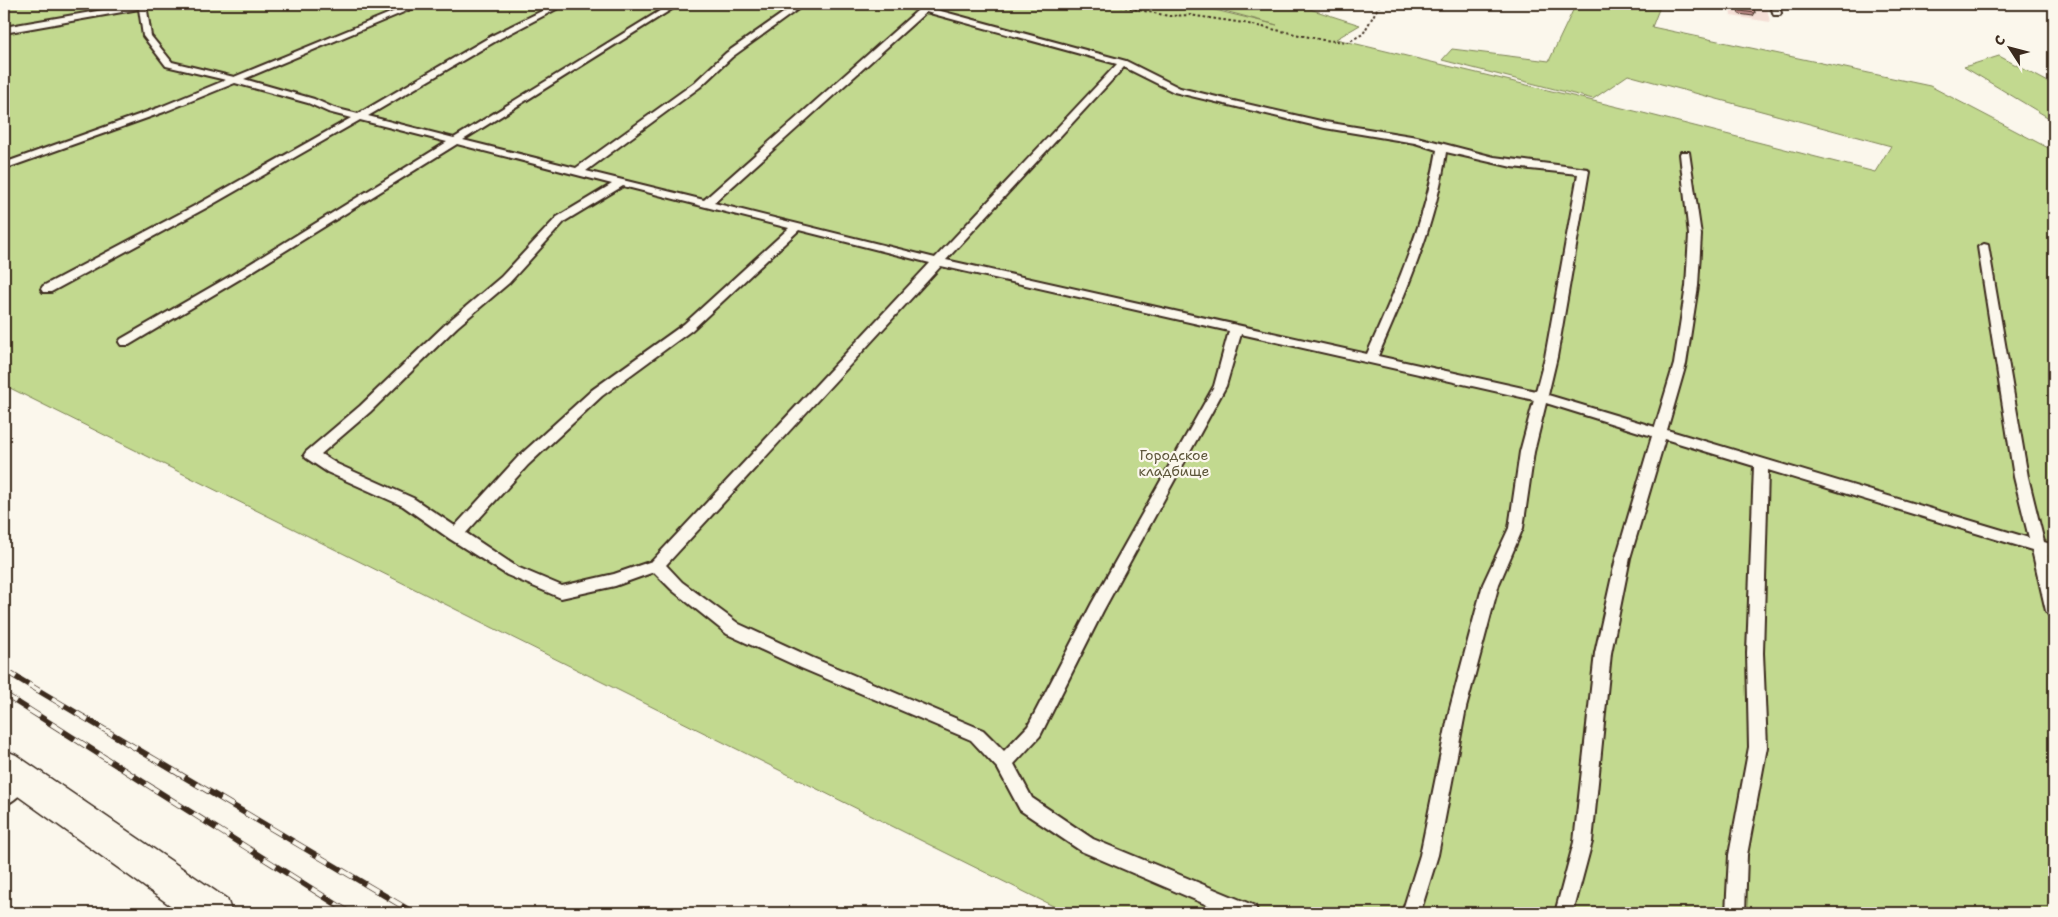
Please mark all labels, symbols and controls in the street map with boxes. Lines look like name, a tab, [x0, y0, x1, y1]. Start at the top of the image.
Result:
north arrow	[1986, 22, 2036, 72]
text: С	[1990, 32, 2009, 49]
park label: Городское кладбище	[1139, 446, 1210, 480]

